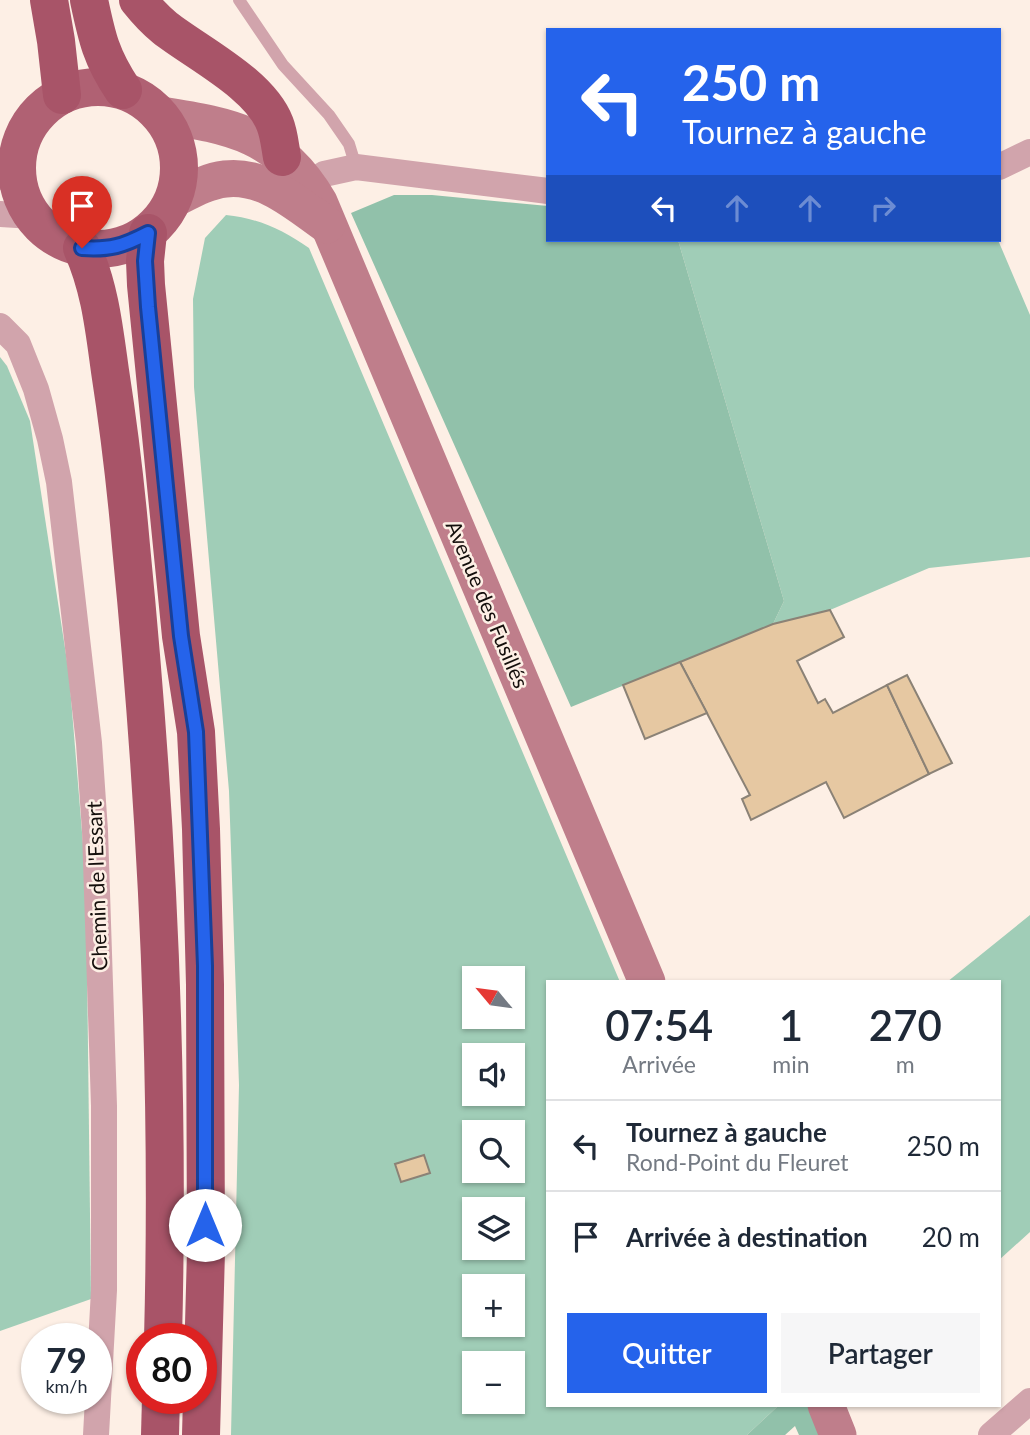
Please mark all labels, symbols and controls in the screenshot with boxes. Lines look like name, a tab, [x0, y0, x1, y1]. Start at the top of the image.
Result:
text: 250 m	[682, 53, 820, 111]
icon: left	[567, 56, 658, 147]
text: Tournez à gauche	[682, 112, 927, 151]
pin	[52, 176, 112, 248]
icon: arrive	[63, 187, 101, 225]
icon: left	[645, 189, 683, 227]
icon: ahead	[718, 189, 756, 227]
icon: ahead	[791, 189, 829, 227]
icon: right	[864, 189, 902, 227]
street label: Avenue des Fusillés	[441, 517, 535, 691]
street label: Chemin de l'Essart	[81, 800, 111, 971]
north arrow	[462, 966, 525, 1029]
map controls	[462, 966, 525, 1414]
text: 07:54	[605, 1000, 713, 1050]
text: 1	[779, 1000, 803, 1050]
text: 270	[869, 1000, 942, 1050]
button: sound	[462, 1043, 525, 1106]
text: Arrivée	[622, 1050, 696, 1078]
text: min	[772, 1050, 810, 1078]
text: m	[896, 1050, 915, 1078]
text: Tournez à gauche	[626, 1116, 827, 1148]
button: search	[462, 1120, 525, 1183]
icon: left	[567, 1127, 605, 1165]
text: 250 m	[907, 1130, 980, 1162]
text: Rond-Point du Fleuret	[626, 1148, 849, 1176]
position arrow	[168, 1188, 242, 1262]
button: layers	[462, 1197, 525, 1260]
icon: arrive	[567, 1218, 605, 1256]
text: Arrivée à destination	[626, 1221, 868, 1253]
text: 20 m	[922, 1221, 980, 1253]
button: +	[462, 1274, 525, 1337]
button: Quitter	[567, 1313, 767, 1393]
button: Partager	[781, 1313, 980, 1393]
speed limit sign: 80	[126, 1323, 217, 1414]
text: 79	[46, 1338, 87, 1380]
button: −	[462, 1351, 525, 1414]
text: km/h	[45, 1375, 88, 1397]

